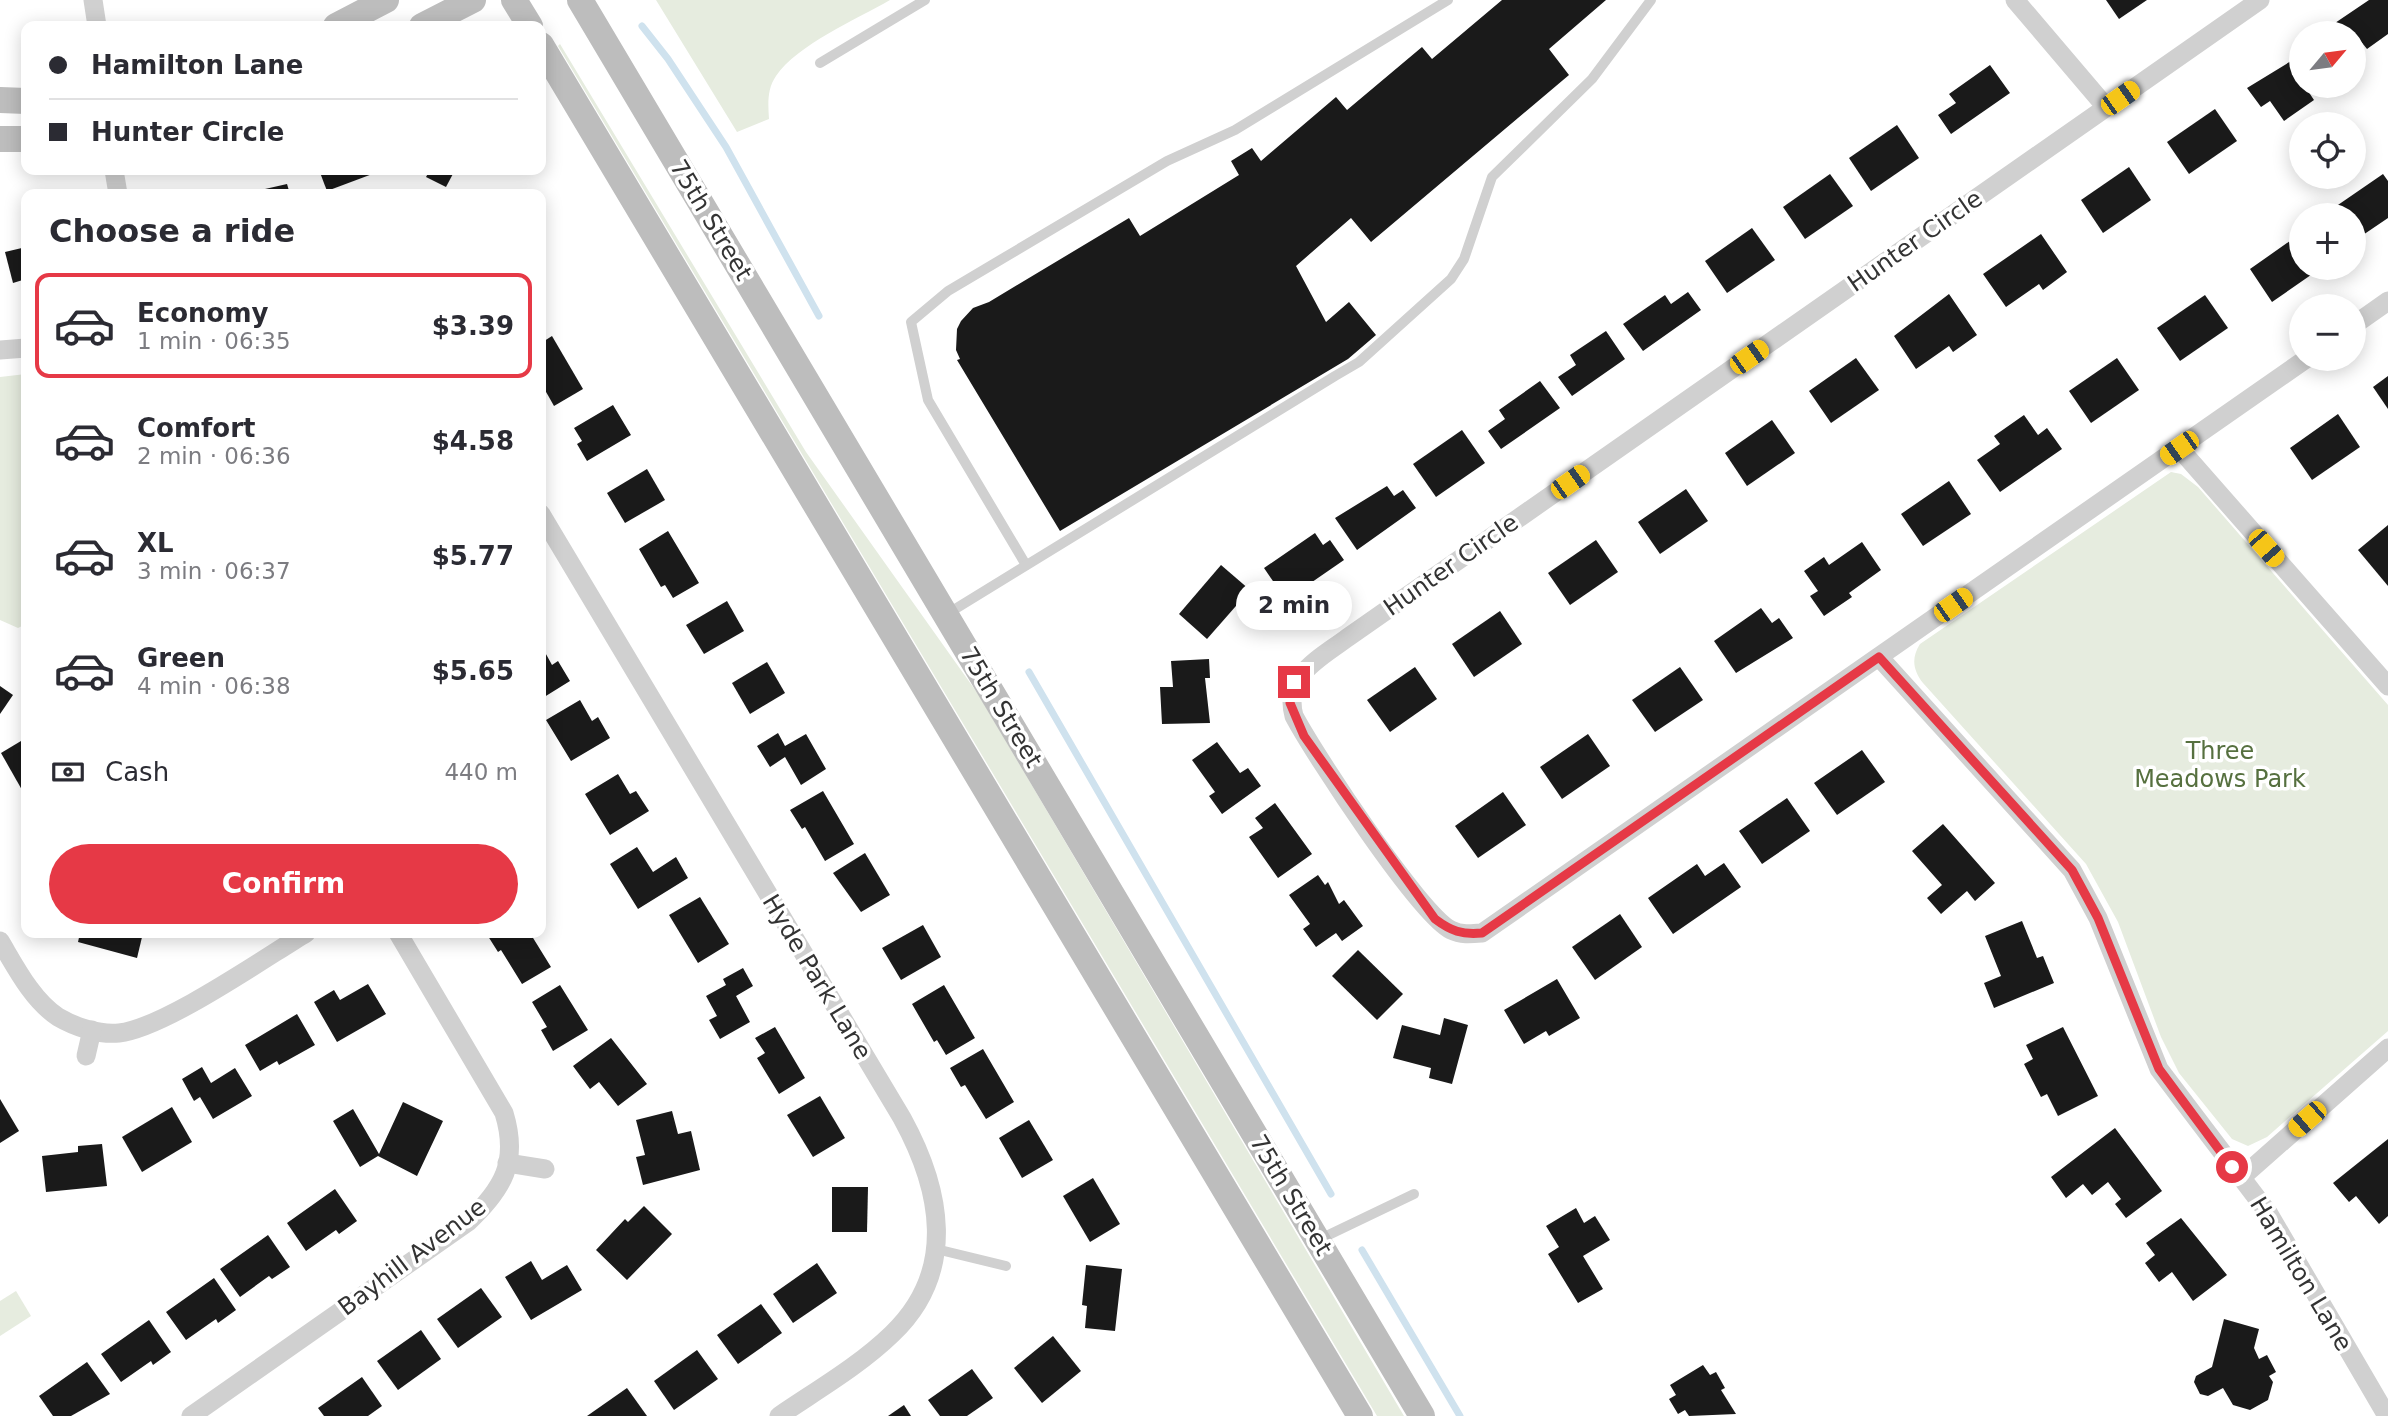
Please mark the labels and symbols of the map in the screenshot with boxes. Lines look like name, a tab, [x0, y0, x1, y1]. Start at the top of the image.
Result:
north arrow	[2289, 21, 2366, 98]
car	[2097, 77, 2144, 119]
street label: 75th Street	[664, 155, 758, 285]
street label: Hunter Circle	[1842, 184, 1988, 298]
car	[1726, 336, 1773, 378]
car	[2156, 427, 2203, 469]
car	[1547, 461, 1594, 503]
street label: Hunter Circle	[1378, 508, 1524, 622]
car	[2245, 525, 2288, 571]
callout: 2 min	[1236, 580, 1352, 630]
car	[1930, 584, 1977, 626]
street label: 75th Street	[954, 642, 1048, 772]
route end	[1278, 666, 1310, 698]
park label: Three Meadows Park	[2134, 737, 2306, 793]
street label: Hyde Park Lane	[757, 889, 877, 1065]
car	[2285, 1097, 2330, 1141]
street label: 75th Street	[1244, 1130, 1338, 1260]
route start	[2216, 1151, 2248, 1183]
street label: Bayhill Avenue	[333, 1192, 491, 1322]
street label: Hamilton Lane	[2244, 1192, 2358, 1356]

